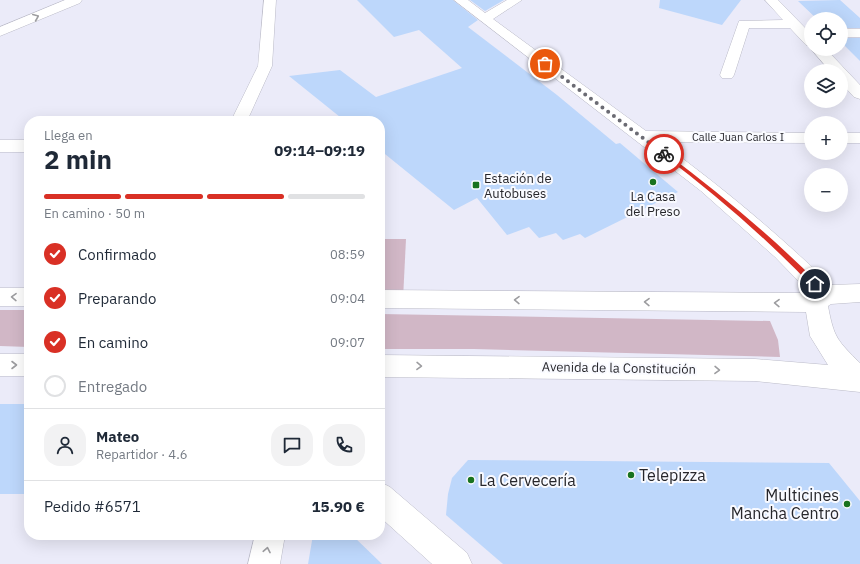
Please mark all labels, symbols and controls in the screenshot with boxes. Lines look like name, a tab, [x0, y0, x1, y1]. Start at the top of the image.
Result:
map controls	[804, 12, 848, 212]
button: locate	[804, 12, 848, 56]
one-way arrow	[32, 14, 39, 22]
pin	[528, 47, 562, 81]
icon: bag	[534, 53, 556, 75]
button: layers	[804, 64, 848, 108]
button: +	[804, 116, 848, 160]
text: Llega en	[44, 127, 93, 144]
street label: Calle Juan Carlos I	[692, 130, 784, 144]
courier	[644, 134, 684, 174]
text: 09:14–09:19	[274, 141, 365, 160]
text: 2 min	[44, 142, 112, 176]
icon: bike	[653, 143, 675, 165]
button: −	[804, 168, 848, 212]
place label: Estación de Autobuses	[484, 170, 552, 202]
marker: La Casa del Preso	[648, 177, 658, 187]
marker: Estación de Autobuses	[471, 180, 481, 190]
place label: La Casa del Preso	[626, 188, 680, 220]
text: En camino · 50 m	[44, 205, 145, 222]
icon: check	[44, 243, 66, 265]
text: Confirmado	[78, 245, 156, 264]
text: 08:59	[330, 246, 365, 263]
pin	[798, 267, 832, 301]
icon: home	[804, 273, 826, 295]
icon: check	[44, 287, 66, 309]
text: Preparando	[78, 289, 156, 308]
text: 09:04	[330, 290, 365, 307]
one-way arrow	[11, 293, 17, 301]
one-way arrow	[514, 296, 520, 304]
one-way arrow	[644, 298, 650, 306]
one-way arrow	[774, 299, 780, 307]
icon: check	[44, 331, 66, 353]
text: En camino	[78, 333, 148, 352]
text: 09:07	[330, 334, 365, 351]
street label: Avenida de la Constitución	[542, 358, 696, 378]
one-way arrow	[12, 361, 18, 369]
one-way arrow	[416, 362, 422, 370]
one-way arrow	[714, 365, 720, 374]
text: Entregado	[78, 377, 147, 396]
button: person	[44, 424, 86, 466]
button: chat	[271, 424, 313, 466]
button: phone	[323, 424, 365, 466]
text: Mateo	[96, 427, 139, 446]
text: Repartidor · 4.6	[96, 446, 187, 463]
place label: Telepizza	[639, 465, 706, 485]
place label: La Cervecería	[479, 470, 576, 490]
marker: Telepizza	[626, 470, 636, 480]
marker: La Cervecería	[466, 475, 476, 485]
place label: Multicines Mancha Centro	[731, 485, 839, 523]
text: Pedido #6571	[44, 497, 141, 516]
text: 15.90 €	[311, 497, 365, 516]
marker: Multicines Mancha Centro	[842, 499, 852, 509]
one-way arrow	[263, 546, 271, 553]

